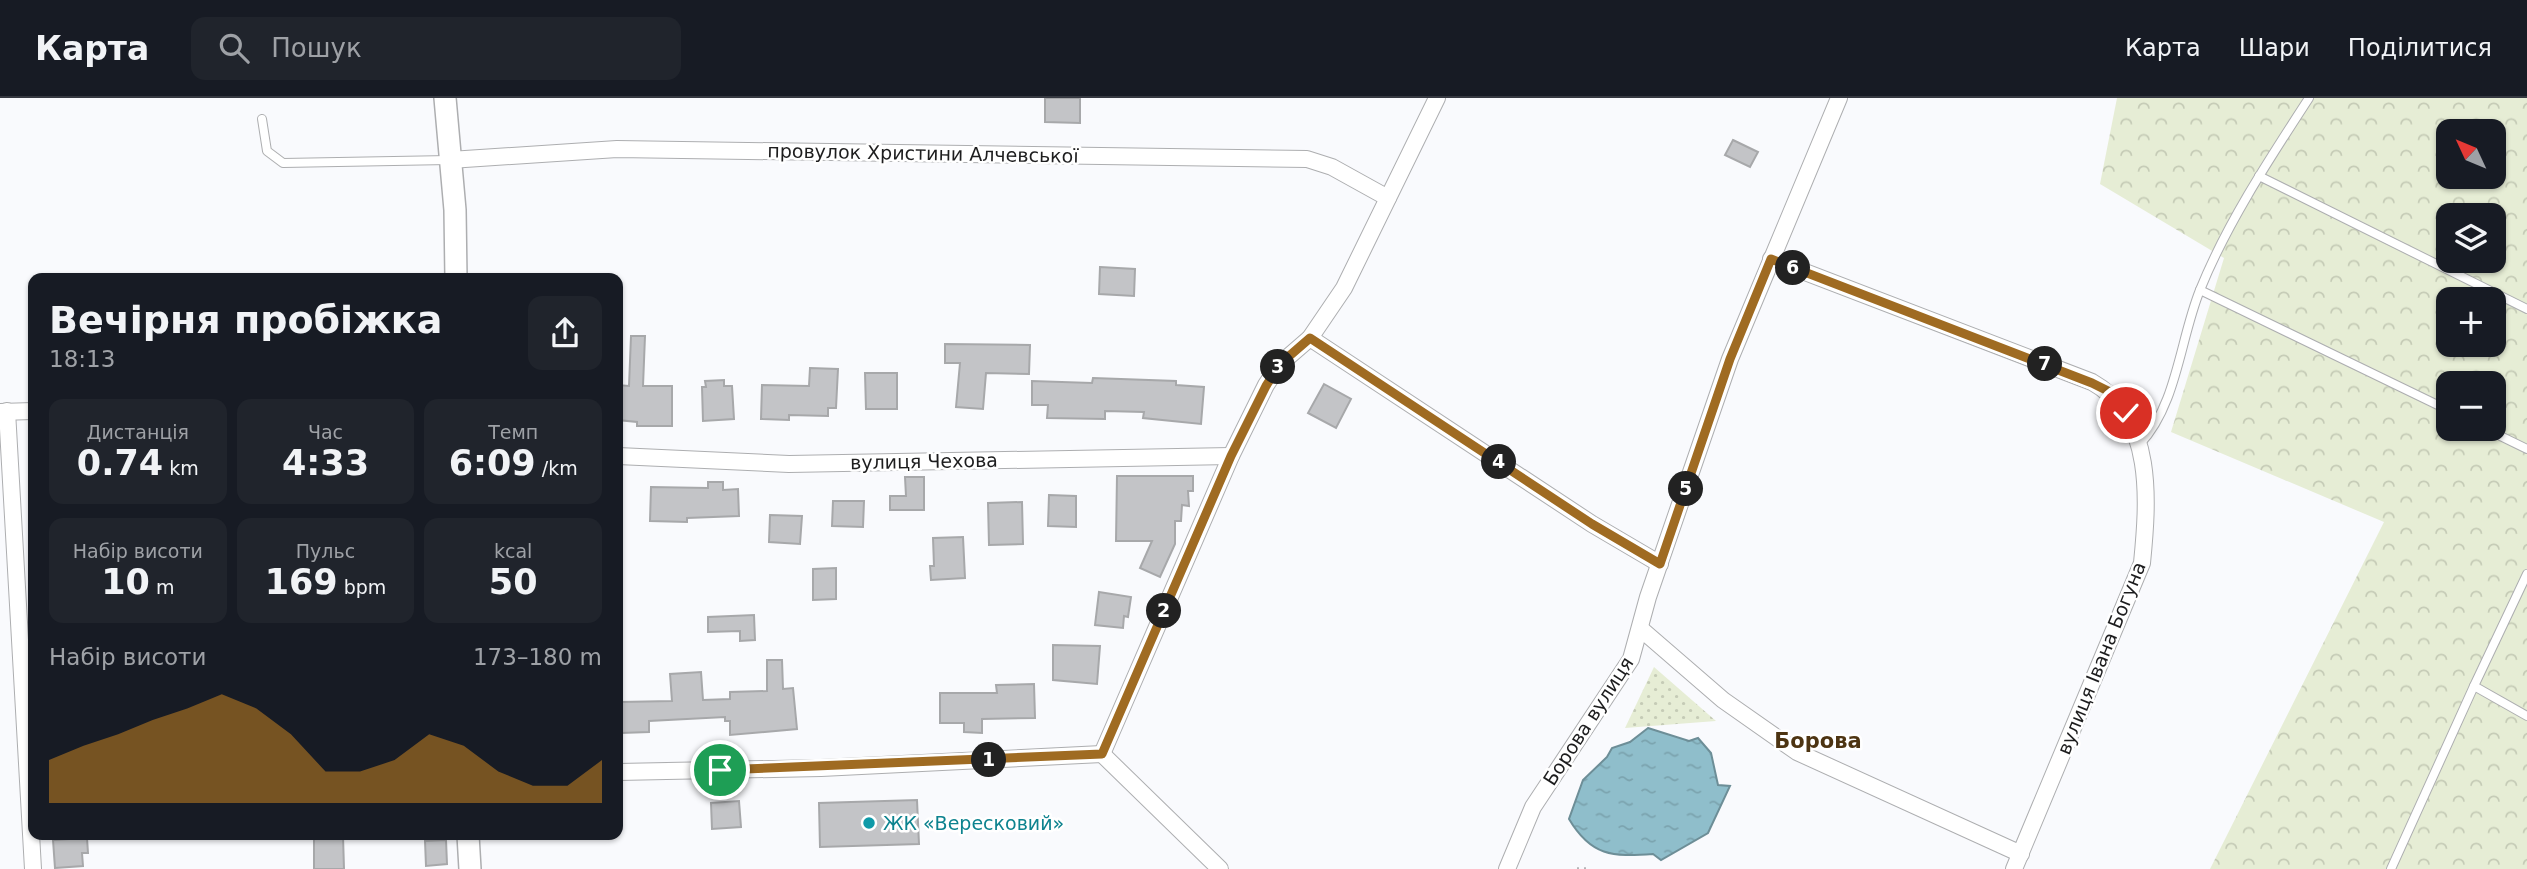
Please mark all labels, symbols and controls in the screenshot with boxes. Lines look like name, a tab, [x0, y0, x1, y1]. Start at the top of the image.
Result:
search box	[191, 17, 681, 80]
text: Карта	[35, 29, 149, 68]
icon: search	[215, 29, 253, 67]
text: Пошук	[271, 33, 362, 63]
text: Карта	[2125, 34, 2201, 62]
text: Шари	[2239, 34, 2310, 62]
text: Поділитися	[2348, 34, 2492, 62]
north arrow	[2436, 119, 2506, 189]
map controls	[2436, 119, 2506, 441]
street label: провулок Христини Алчевської	[767, 139, 1079, 167]
button: layers	[2436, 203, 2506, 273]
pin: 6	[1776, 250, 1811, 286]
text: 6	[1786, 256, 1799, 278]
button: +	[2436, 287, 2506, 357]
button: share	[528, 296, 602, 370]
text: Вечірня пробіжка	[49, 298, 442, 342]
text: 18:13	[49, 346, 115, 372]
pin: 7	[2028, 346, 2062, 382]
pin: 3	[1260, 350, 1296, 384]
text: 7	[2038, 352, 2051, 374]
text: 3	[1271, 355, 1284, 377]
button: −	[2436, 371, 2506, 441]
pin	[2096, 383, 2156, 443]
icon: check	[2107, 394, 2145, 432]
text: Дистанція	[87, 421, 189, 443]
text: Час	[308, 421, 343, 443]
text: Темп	[488, 421, 538, 443]
text: 0.74	[77, 443, 163, 483]
text: 4:33	[282, 443, 369, 483]
text: 6:09	[449, 443, 536, 483]
pin: 4	[1482, 444, 1516, 480]
street label: вулиця Чехова	[850, 449, 998, 473]
text: 4	[1492, 450, 1505, 472]
text: km	[163, 457, 199, 479]
text: /km	[536, 457, 578, 479]
pin: 5	[1668, 472, 1704, 506]
text: 5	[1679, 477, 1692, 499]
text: Набір висоти	[73, 540, 203, 562]
text: Пульс	[296, 540, 355, 562]
text: kcal	[494, 540, 532, 562]
street label: вулиця Івана Богуна	[2052, 558, 2150, 758]
text: 10	[101, 562, 150, 602]
text: 169	[265, 562, 338, 602]
text: 50	[489, 562, 538, 602]
text: m	[150, 576, 174, 598]
text: bpm	[338, 576, 386, 598]
pin: 2	[1146, 594, 1182, 628]
text: 2	[1157, 599, 1170, 621]
text: Набір висоти	[49, 644, 206, 670]
text: 173–180 m	[473, 644, 602, 670]
street label: Борова вулиця	[1538, 653, 1638, 789]
district label: Борова	[1774, 729, 1862, 753]
pin	[690, 740, 750, 800]
pin: 1	[972, 742, 1006, 778]
text: 1	[982, 748, 995, 770]
icon: arrive	[701, 751, 739, 789]
place label: ЖК «Вересковий»	[883, 812, 1064, 834]
marker: ЖК «Вересковий»	[861, 815, 877, 831]

